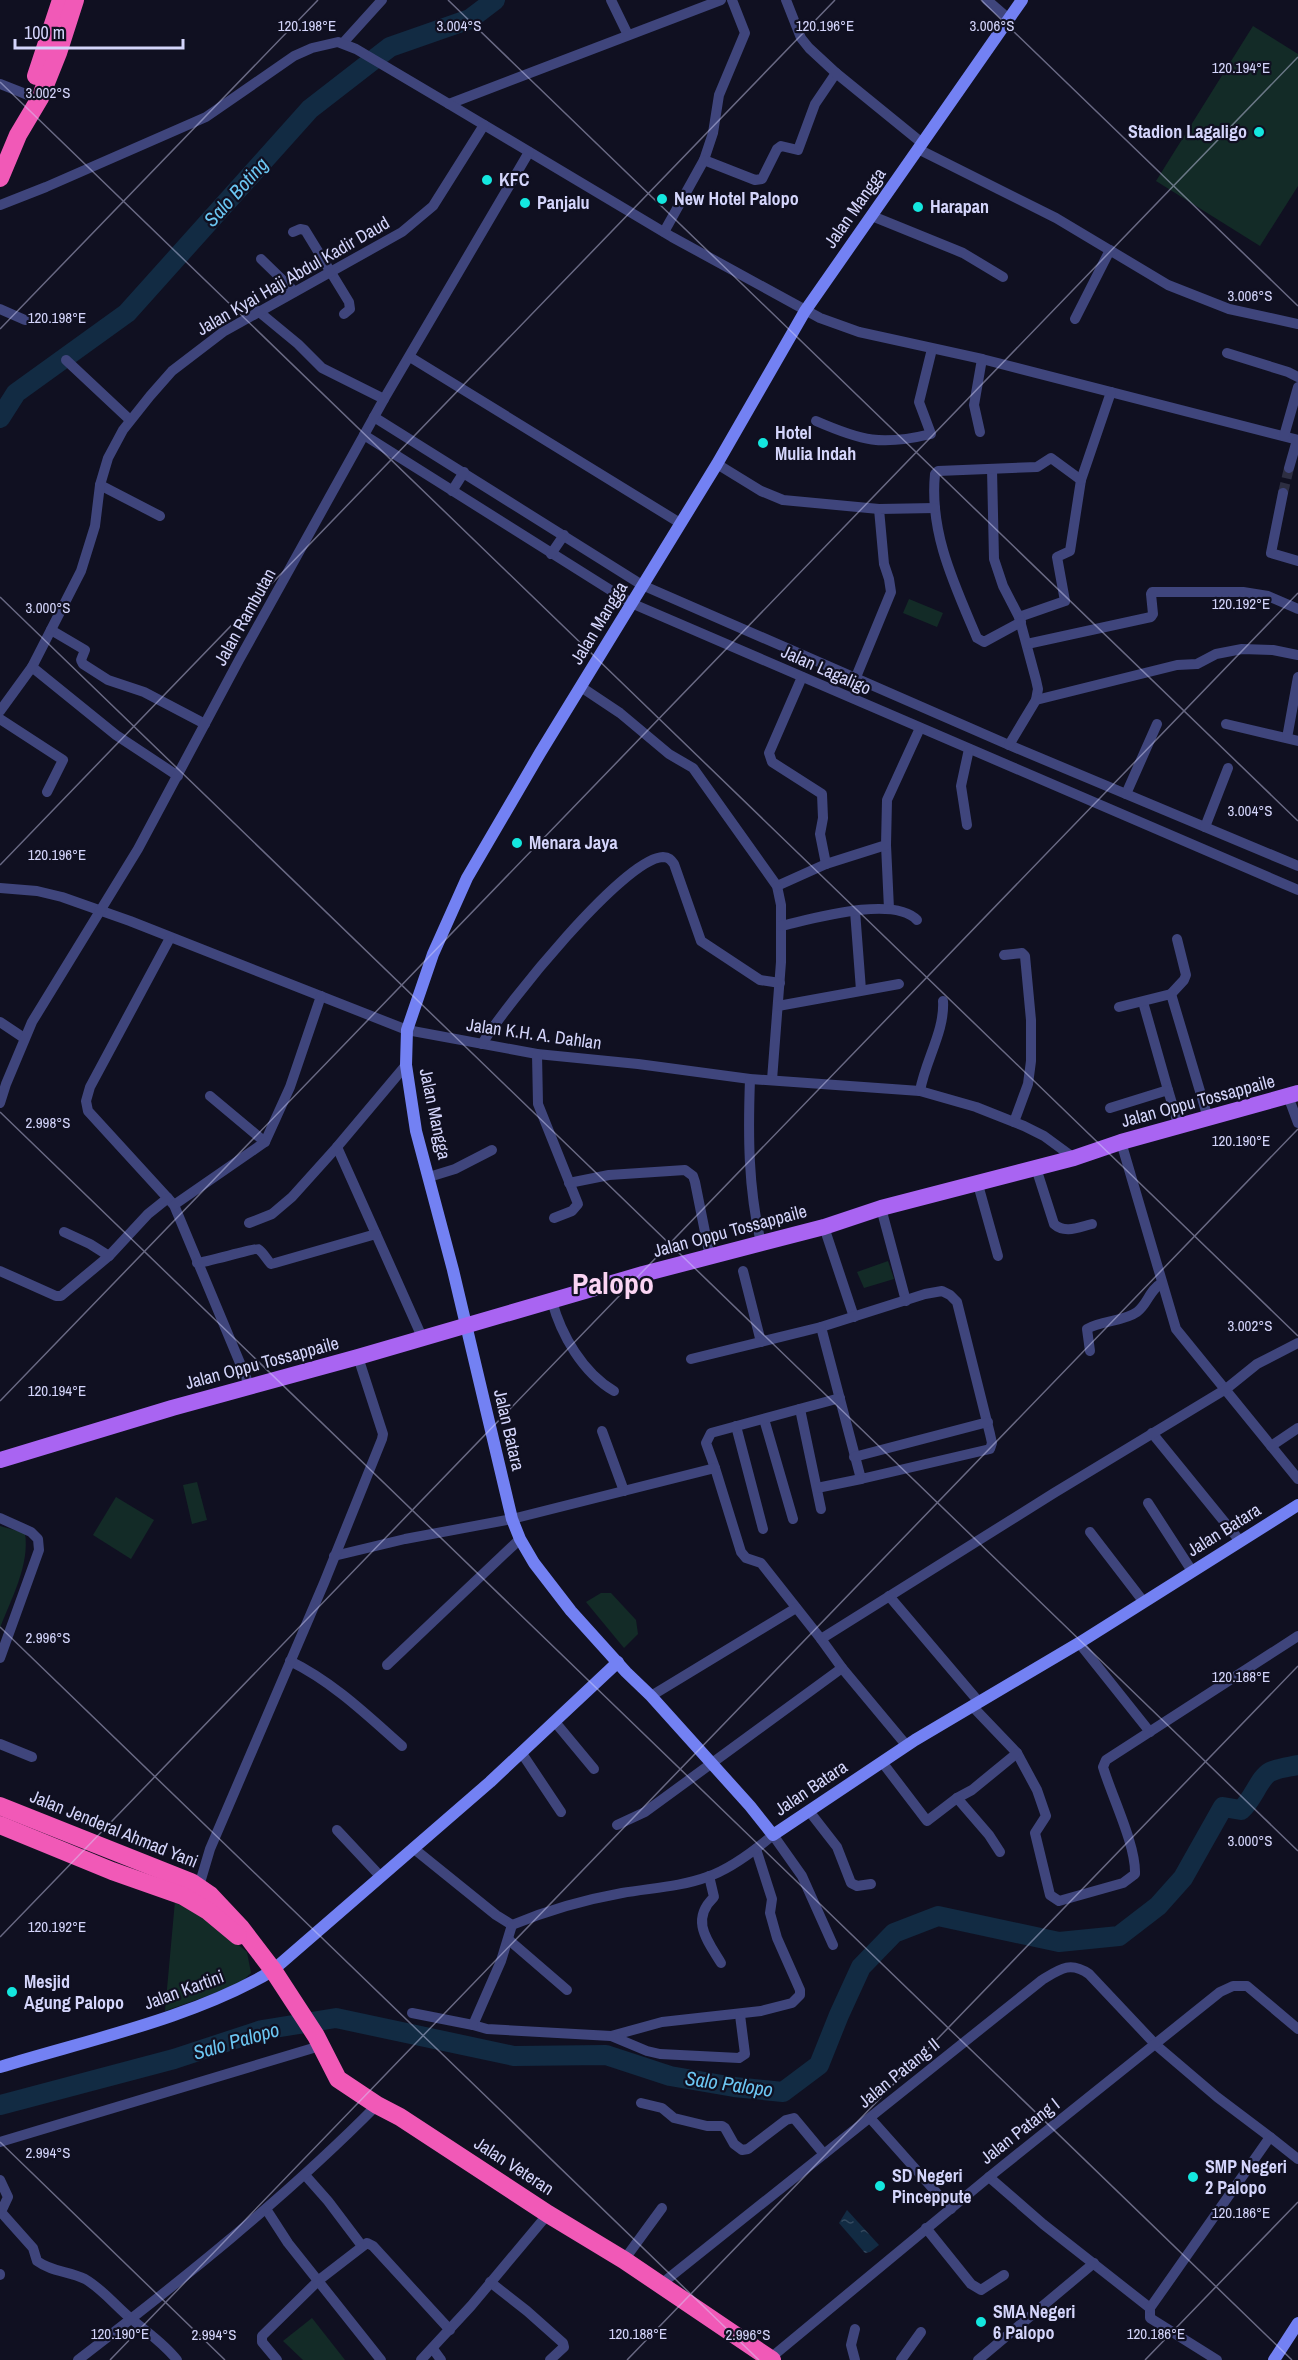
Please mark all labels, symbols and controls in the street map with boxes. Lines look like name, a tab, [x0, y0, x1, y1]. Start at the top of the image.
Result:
scale bar	[15, 12, 183, 50]
text: 120.198°E	[278, 15, 336, 36]
text: 3.004°S	[437, 15, 482, 36]
text: 120.196°E	[796, 15, 854, 36]
text: 3.006°S	[970, 15, 1015, 36]
text: 100 m	[24, 20, 65, 45]
text: 120.194°E	[1212, 57, 1270, 78]
text: 3.002°S	[26, 82, 71, 103]
place label: Stadion Lagaligo	[1128, 119, 1247, 144]
marker: Stadion Lagaligo	[1252, 125, 1266, 139]
water label: Salo Boting	[197, 151, 274, 232]
street label: Jalan Mangga	[818, 163, 891, 253]
place label: KFC	[499, 167, 530, 192]
marker: KFC	[480, 173, 494, 187]
place label: New Hotel Palopo	[674, 186, 799, 211]
place label: Panjalu	[537, 190, 590, 215]
marker: New Hotel Palopo	[655, 192, 669, 206]
place label: Harapan	[930, 194, 989, 219]
marker: Panjalu	[518, 196, 532, 210]
marker: Harapan	[911, 200, 925, 214]
street label: Jalan Kyai Haji Abdul Kadir Daud	[192, 210, 394, 341]
text: 3.006°S	[1228, 285, 1273, 306]
text: 120.198°E	[28, 307, 86, 328]
place label: Hotel Mulia Indah	[775, 420, 856, 466]
marker: Hotel Mulia Indah	[756, 436, 770, 450]
street label: Jalan Rambutan	[208, 564, 282, 670]
street label: Jalan Mangga	[564, 577, 633, 669]
text: 120.192°E	[1212, 593, 1270, 614]
text: 3.000°S	[26, 597, 71, 618]
street label: Jalan Lagaligo	[777, 639, 875, 700]
text: 3.004°S	[1228, 800, 1273, 821]
place label: Menara Jaya	[529, 830, 618, 855]
marker: Menara Jaya	[510, 836, 524, 850]
text: 120.196°E	[28, 844, 86, 865]
street label: Jalan K.H. A. Dahlan	[465, 1012, 603, 1055]
street label: Jalan Mangga	[414, 1066, 457, 1162]
street label: Jalan Oppu Tossappaile	[1118, 1068, 1277, 1133]
text: 2.998°S	[26, 1112, 71, 1133]
text: 120.190°E	[1212, 1130, 1270, 1151]
street label: Jalan Oppu Tossappaile	[650, 1198, 809, 1263]
district label: Palopo	[572, 1263, 654, 1303]
text: 3.002°S	[1228, 1315, 1273, 1336]
street label: Jalan Oppu Tossappaile	[182, 1330, 341, 1395]
text: 120.194°E	[28, 1380, 86, 1401]
street label: Jalan Batara	[488, 1387, 531, 1473]
street label: Jalan Batara	[1182, 1497, 1266, 1562]
text: 2.996°S	[26, 1627, 71, 1648]
text: 120.188°E	[1212, 1666, 1270, 1687]
street label: Jalan Batara	[769, 1754, 852, 1821]
street label: Jalan Jenderal Ahmad Yani	[26, 1783, 202, 1874]
text: 3.000°S	[1228, 1830, 1273, 1851]
text: 120.192°E	[28, 1916, 86, 1937]
street label: Jalan Kartini	[141, 1964, 227, 2015]
place label: Mesjid Agung Palopo	[24, 1969, 124, 2015]
marker: Mesjid Agung Palopo	[5, 1985, 19, 1999]
water label: Salo Palopo	[190, 2015, 282, 2066]
street label: Jalan Patang II	[853, 2032, 945, 2113]
water label: Salo Palopo	[683, 2064, 775, 2103]
street label: Jalan Patang I	[975, 2092, 1065, 2170]
street label: Jalan Veteran	[470, 2131, 559, 2201]
text: 2.994°S	[26, 2142, 71, 2163]
place label: SMP Negeri 2 Palopo	[1205, 2154, 1287, 2200]
place label: SD Negeri Pinceppute	[892, 2163, 972, 2209]
marker: SMP Negeri 2 Palopo	[1186, 2170, 1200, 2184]
marker: SD Negeri Pinceppute	[873, 2179, 887, 2193]
text: 120.186°E	[1212, 2202, 1270, 2223]
place label: SMA Negeri 6 Palopo	[993, 2299, 1075, 2345]
marker: SMA Negeri 6 Palopo	[974, 2315, 988, 2329]
text: 120.190°E	[91, 2323, 149, 2344]
text: 120.188°E	[609, 2323, 667, 2344]
text: 120.186°E	[1127, 2323, 1185, 2344]
text: 2.994°S	[192, 2324, 237, 2345]
text: 2.996°S	[726, 2324, 771, 2345]

